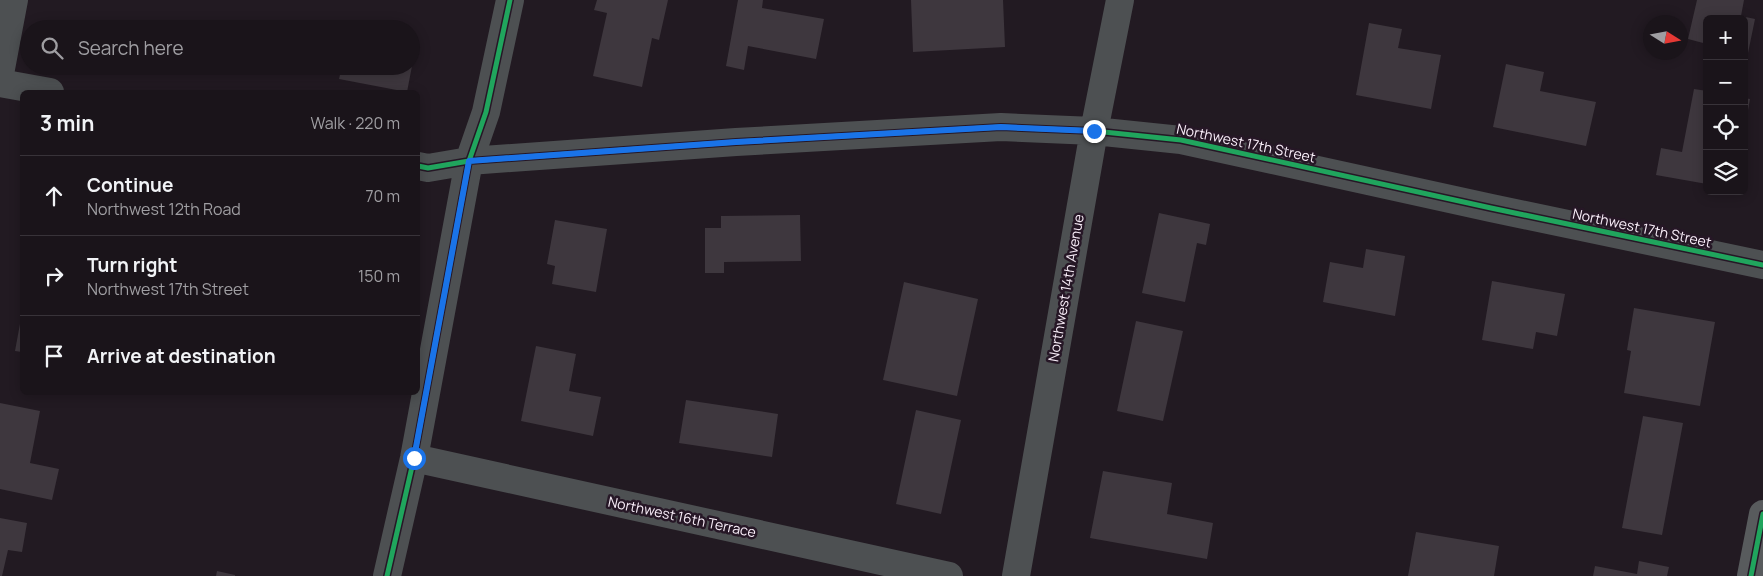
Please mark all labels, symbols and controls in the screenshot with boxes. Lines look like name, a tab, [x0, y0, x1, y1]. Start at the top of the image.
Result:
north arrow	[1643, 15, 1688, 60]
map controls	[1703, 15, 1748, 195]
button: +	[1703, 15, 1748, 60]
search box	[20, 20, 420, 75]
icon: search	[38, 34, 66, 62]
text: Search here	[78, 35, 184, 61]
button: −	[1703, 60, 1748, 105]
button: locate	[1703, 105, 1748, 150]
text: 3 min	[40, 109, 94, 137]
text: Walk · 220 m	[310, 112, 400, 134]
street label: Northwest 17th Street	[1175, 119, 1318, 167]
route end	[1083, 120, 1106, 143]
button: layers	[1703, 150, 1748, 195]
text: Continue	[87, 172, 173, 198]
icon: ahead	[40, 182, 68, 210]
text: 70 m	[365, 185, 400, 207]
text: Northwest 12th Road	[87, 198, 241, 220]
street label: Northwest 17th Street	[1571, 204, 1714, 252]
street label: Northwest 14th Avenue	[1043, 213, 1088, 363]
text: Turn right	[87, 252, 177, 278]
icon: right	[40, 262, 68, 290]
text: 150 m	[358, 265, 400, 287]
text: Northwest 17th Street	[87, 278, 249, 300]
icon: arrive	[40, 342, 68, 370]
text: Arrive at destination	[87, 343, 276, 369]
route start	[403, 447, 426, 470]
street label: Northwest 16th Terrace	[606, 492, 758, 541]

